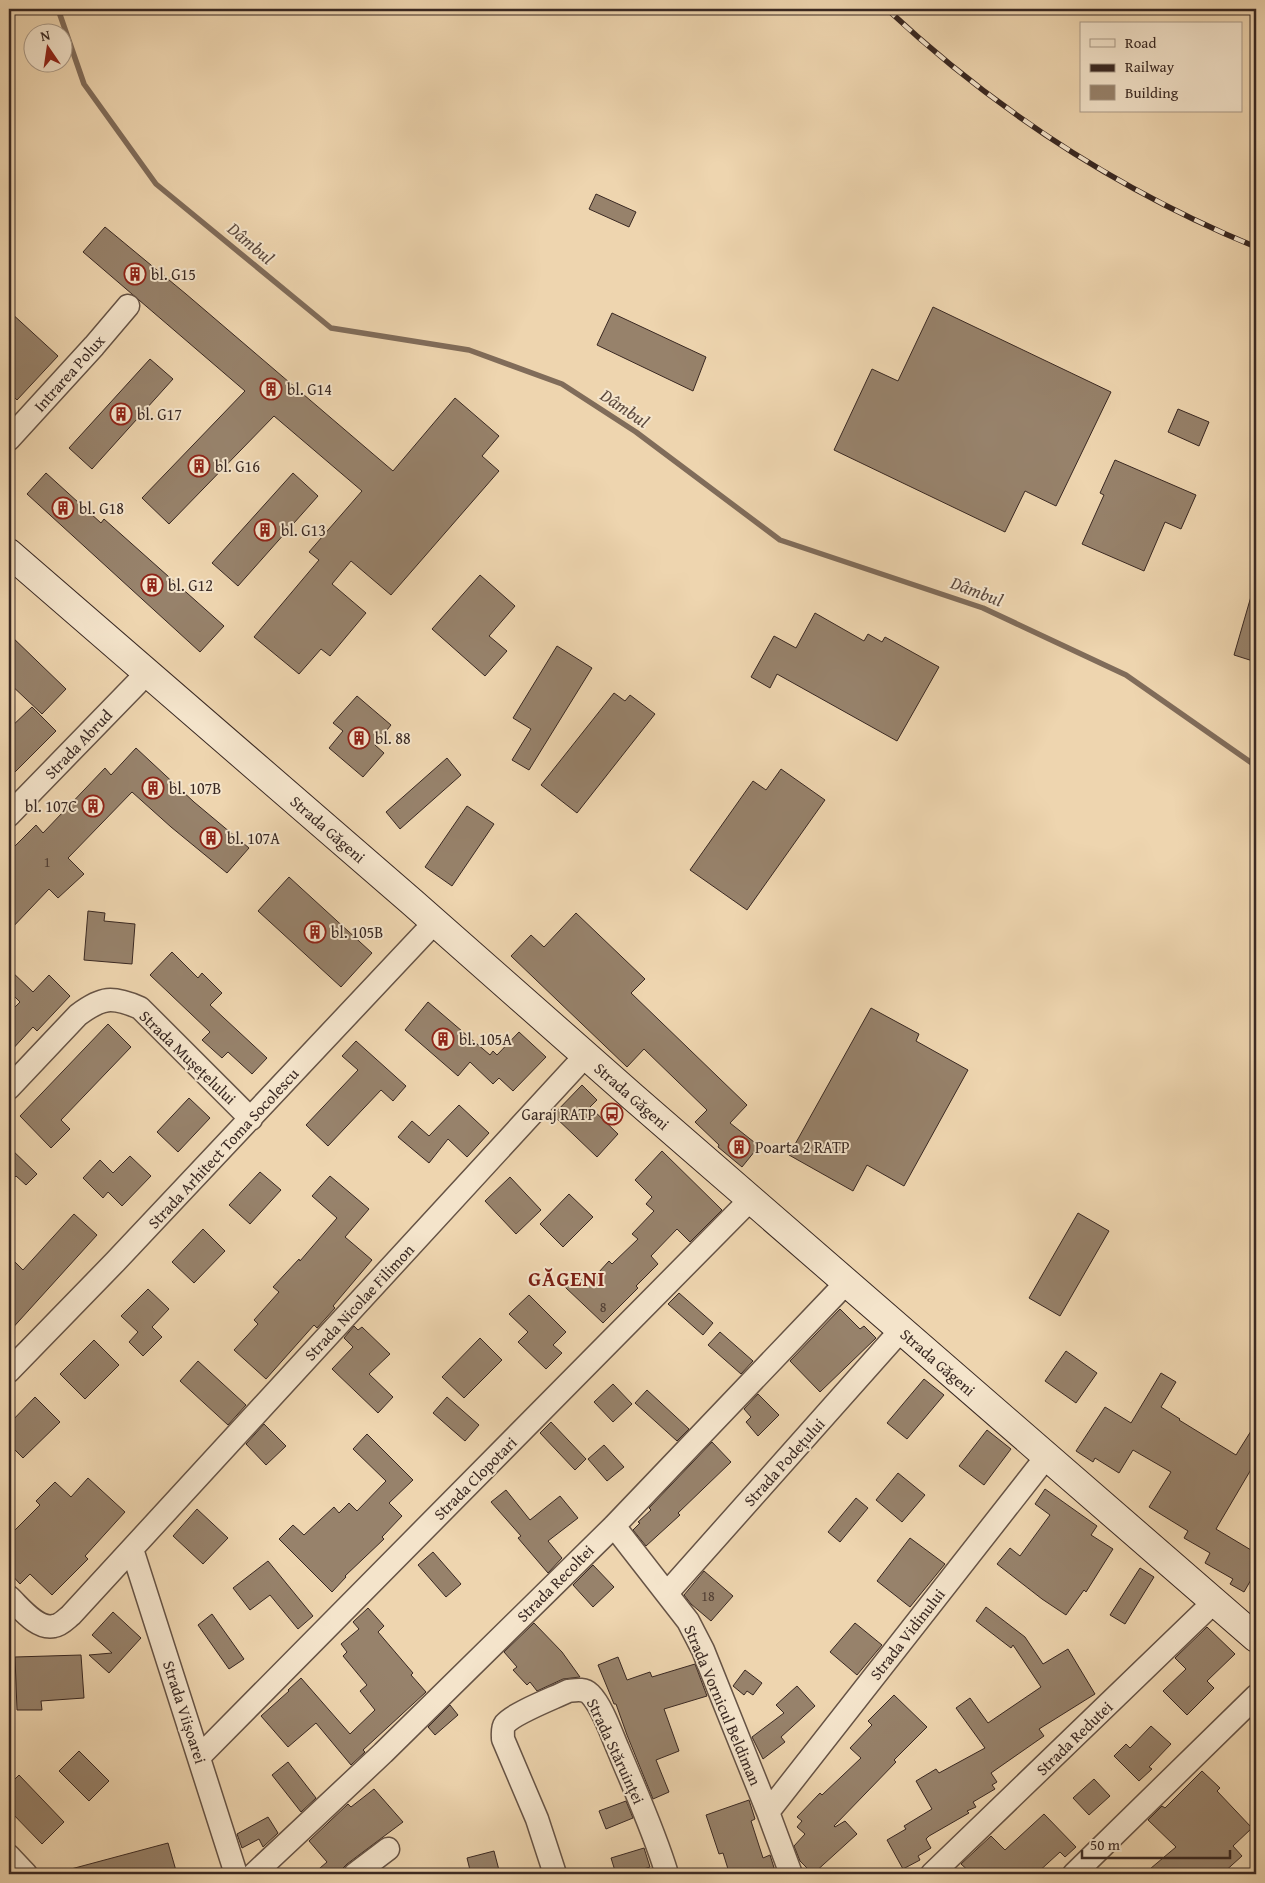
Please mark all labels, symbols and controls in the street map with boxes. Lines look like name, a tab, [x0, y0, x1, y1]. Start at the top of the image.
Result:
north arrow	[22, 22, 72, 72]
legend	[1080, 22, 1242, 112]
text: N	[38, 24, 53, 46]
text: Road	[1125, 32, 1156, 53]
text: Railway	[1125, 56, 1175, 77]
text: Building	[1125, 82, 1179, 103]
water label: Dâmbul	[221, 215, 281, 271]
building icon: bl. G15	[123, 262, 147, 286]
place label: bl. G15	[151, 262, 196, 286]
street label: Intrarea Polux	[28, 328, 111, 417]
building icon: bl. G14	[259, 377, 283, 401]
place label: bl. G14	[287, 377, 332, 401]
water label: Dâmbul	[594, 381, 655, 435]
building icon: bl. G17	[109, 402, 133, 426]
place label: bl. G17	[137, 402, 182, 426]
building icon: bl. G16	[187, 454, 211, 478]
place label: bl. G16	[215, 454, 260, 478]
building icon: bl. G18	[51, 496, 75, 520]
place label: bl. G18	[79, 496, 124, 520]
building icon: bl. G13	[253, 518, 277, 542]
place label: bl. G13	[281, 518, 326, 542]
water label: Dâmbul	[946, 568, 1008, 613]
building icon: bl. G12	[140, 573, 164, 597]
place label: bl. G12	[168, 573, 213, 597]
street label: Strada Abrud	[39, 703, 118, 784]
building icon: bl. 88	[347, 726, 371, 750]
place label: bl. 88	[375, 726, 411, 750]
building icon: bl. 107B	[141, 776, 165, 800]
place label: bl. 107B	[169, 776, 221, 800]
street label: Strada Găgeni	[285, 789, 371, 869]
place label: bl. 107C	[25, 794, 77, 818]
building icon: bl. 107C	[81, 794, 105, 818]
building icon: bl. 107A	[199, 826, 223, 850]
place label: bl. 107A	[227, 826, 280, 850]
house number: 1	[44, 852, 50, 872]
building icon: bl. 105B	[303, 920, 327, 944]
place label: bl. 105B	[331, 920, 383, 944]
street label: Strada Mușețelului	[134, 1004, 242, 1110]
building icon: bl. 105A	[431, 1027, 455, 1051]
place label: bl. 105A	[459, 1027, 512, 1051]
street label: Strada Găgeni	[589, 1056, 675, 1136]
street label: Strada Arhitect Toma Socolescu	[142, 1062, 304, 1234]
place label: Garaj RATP	[521, 1102, 596, 1126]
bus stop icon: Garaj RATP	[600, 1102, 624, 1126]
building icon: Poarta 2 RATP	[727, 1135, 751, 1159]
place label: Poarta 2 RATP	[755, 1135, 850, 1159]
street label: Strada Nicolae Filimon	[298, 1238, 420, 1366]
district label: GĂGENI	[528, 1263, 606, 1294]
house number: 8	[600, 1297, 607, 1317]
street label: Strada Găgeni	[895, 1322, 981, 1402]
street label: Strada Podețului	[738, 1412, 831, 1512]
street label: Strada Clopotari	[428, 1430, 523, 1525]
street label: Strada Recoltei	[511, 1538, 600, 1627]
street label: Strada Vidinului	[864, 1583, 951, 1685]
house number: 18	[701, 1586, 715, 1606]
street label: Strada Vornicul Beldiman	[678, 1621, 768, 1789]
street label: Strada Viișoarei	[157, 1657, 213, 1767]
street label: Strada Stăruinței	[581, 1694, 651, 1808]
street label: Strada Redutei	[1030, 1695, 1118, 1781]
scale bar	[1082, 1828, 1230, 1860]
text: 50 m	[1090, 1834, 1121, 1855]

